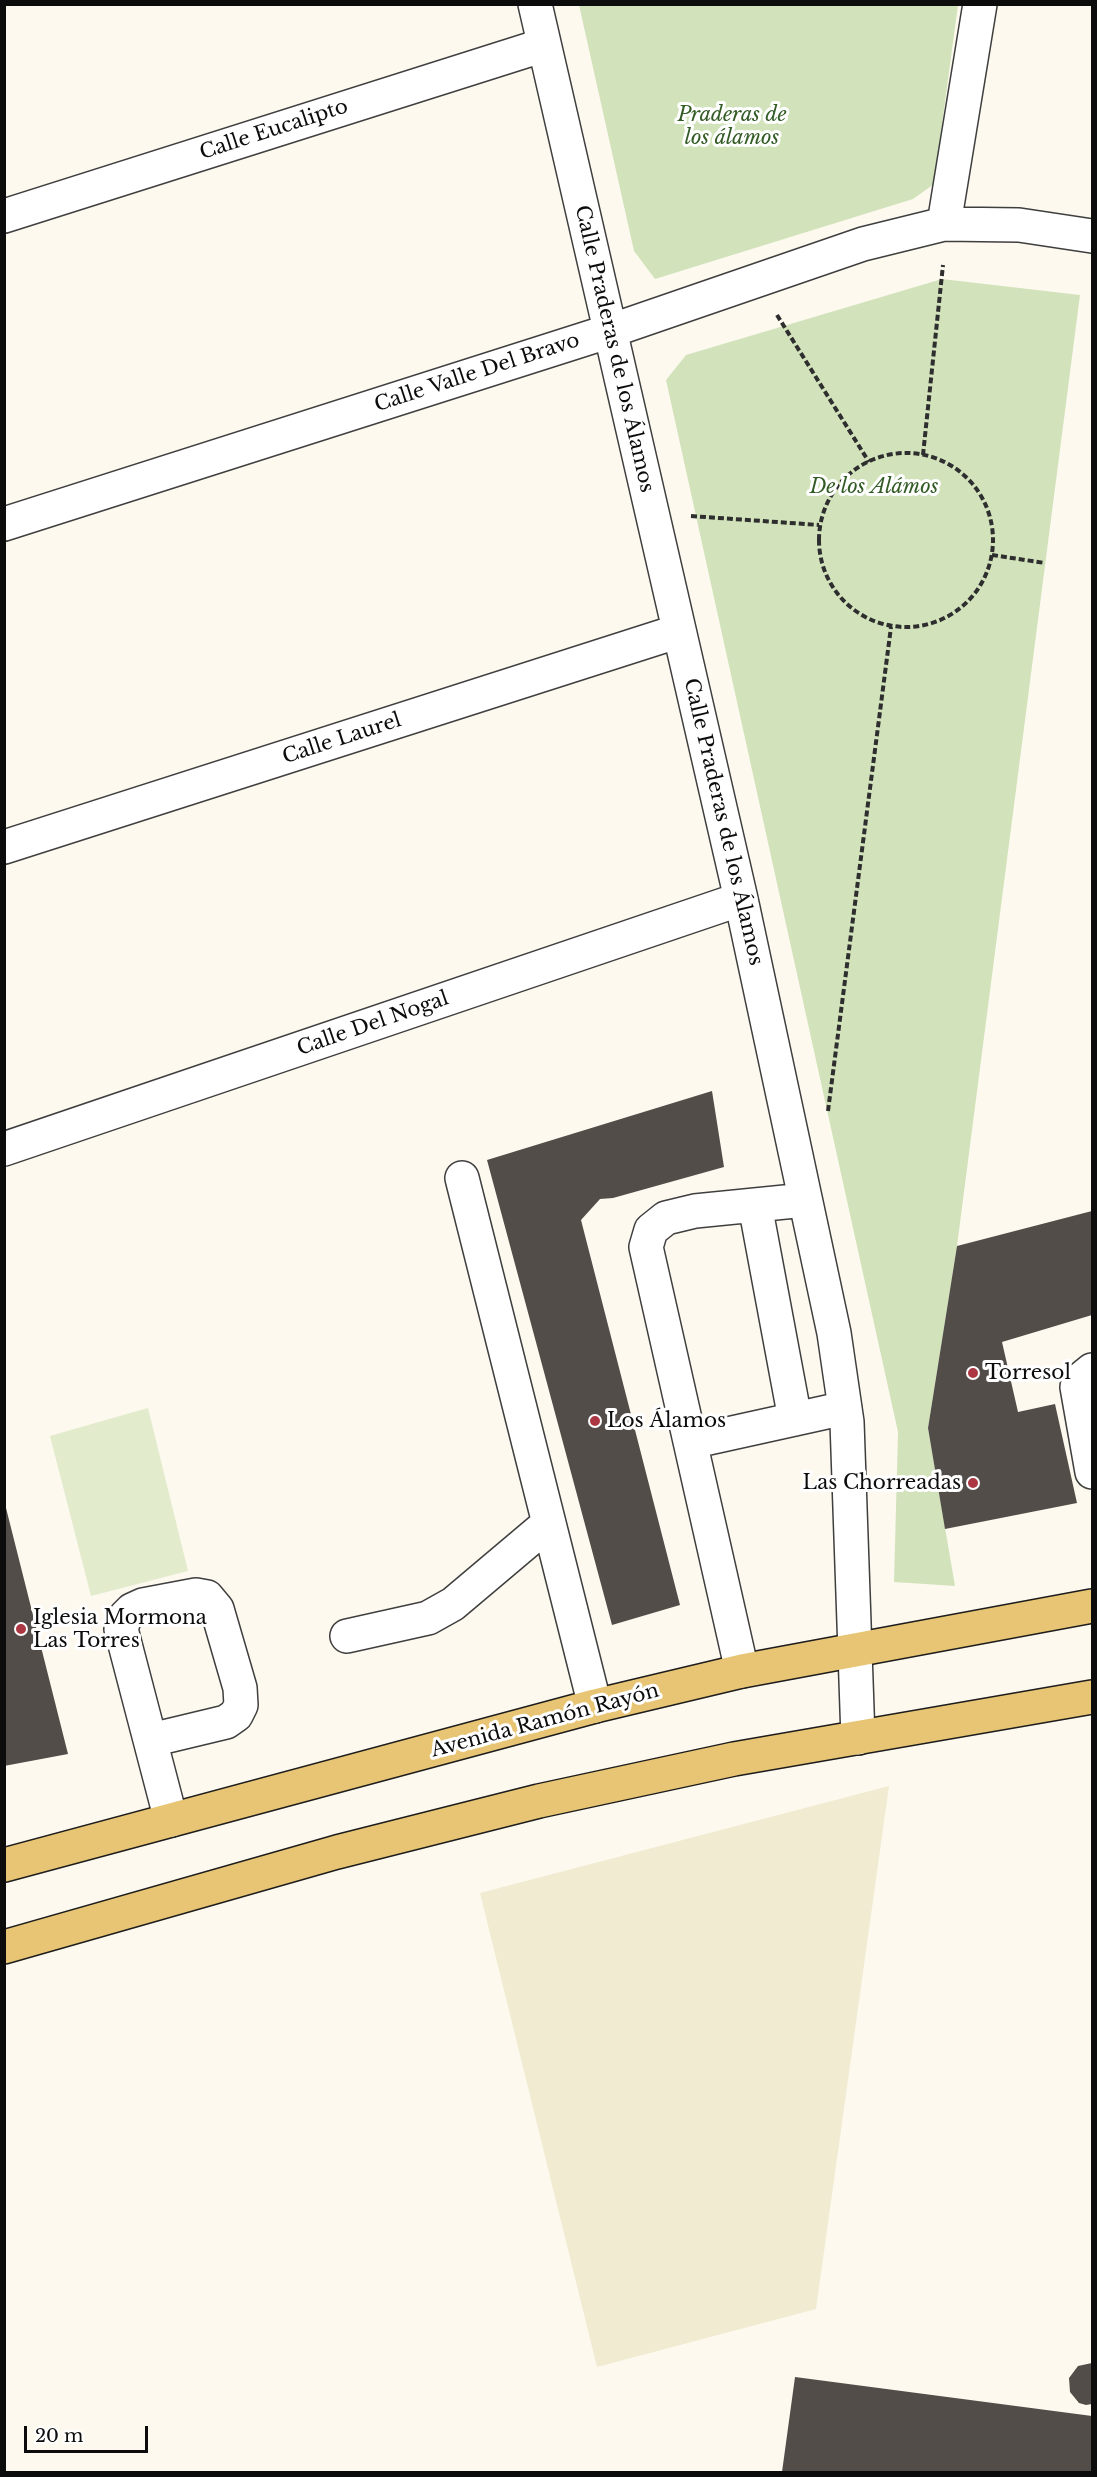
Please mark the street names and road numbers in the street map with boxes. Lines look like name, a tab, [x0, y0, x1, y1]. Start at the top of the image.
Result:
street label: Calle Eucalipto	[197, 95, 351, 165]
street label: Calle Praderas de los Álamos	[569, 203, 659, 495]
street label: Calle Valle Del Bravo	[371, 328, 583, 418]
street label: Calle Praderas de los Álamos	[678, 676, 768, 968]
street label: Calle Laurel	[280, 708, 404, 770]
street label: Calle Del Nogal	[294, 987, 452, 1061]
street label: Avenida Ramón Rayón	[428, 1679, 662, 1763]

